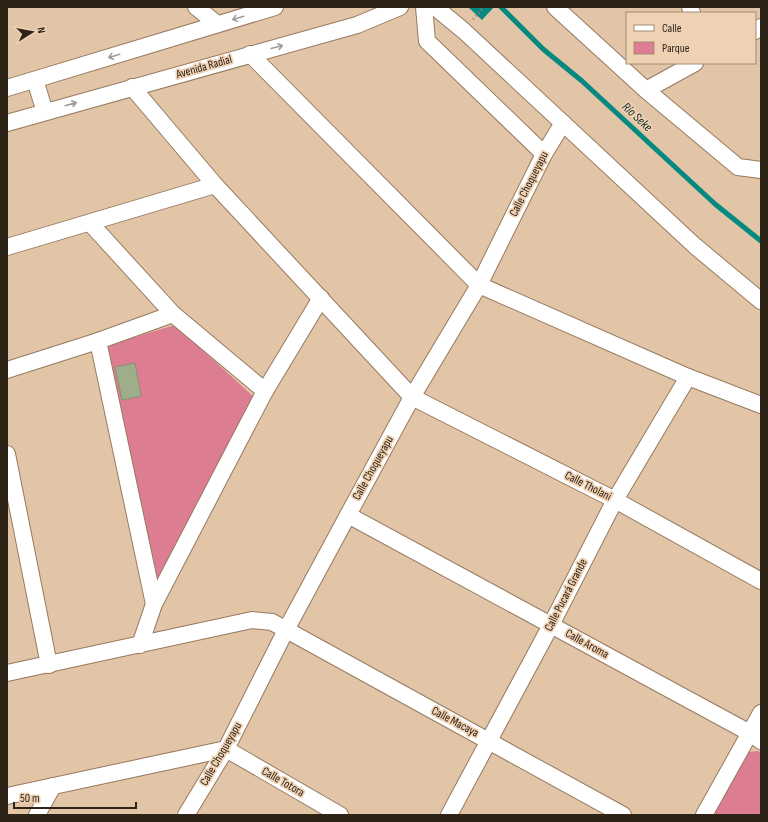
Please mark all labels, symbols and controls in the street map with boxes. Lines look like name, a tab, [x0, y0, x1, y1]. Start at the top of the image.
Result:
north arrow	[12, 12, 52, 52]
legend	[626, 12, 756, 64]
one-way arrow	[232, 15, 245, 22]
text: Calle	[662, 21, 682, 36]
text: N	[34, 26, 48, 34]
text: Parque	[662, 41, 690, 56]
one-way arrow	[271, 42, 284, 50]
street label: Avenida Radial	[173, 52, 234, 82]
one-way arrow	[107, 53, 120, 60]
water label: Río Seke	[618, 99, 656, 135]
one-way arrow	[65, 100, 78, 107]
street label: Calle Choqueyapu	[506, 149, 552, 219]
street label: Calle Choqueyapu	[349, 433, 397, 503]
street label: Calle Tholani	[562, 468, 614, 504]
street label: Calle Pucará Grande	[541, 556, 591, 634]
street label: Calle Aroma	[563, 626, 612, 662]
street label: Calle Macaya	[429, 703, 482, 741]
street label: Calle Choqueyapu	[197, 719, 245, 789]
street label: Calle Totora	[259, 764, 307, 800]
scale bar	[14, 784, 136, 810]
text: 50 m	[20, 791, 40, 806]

